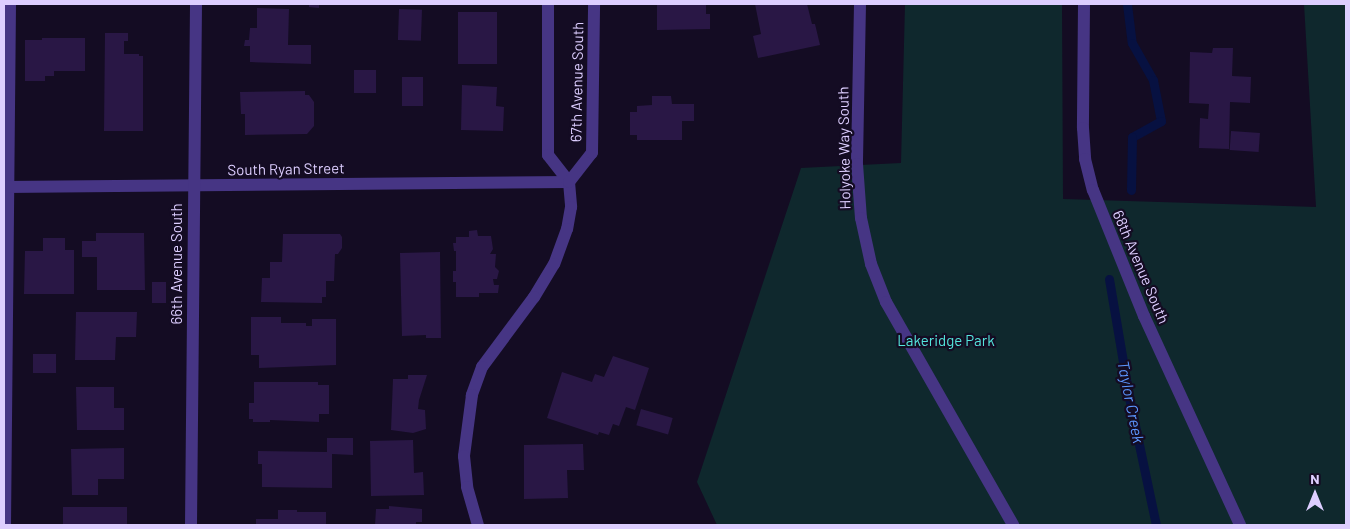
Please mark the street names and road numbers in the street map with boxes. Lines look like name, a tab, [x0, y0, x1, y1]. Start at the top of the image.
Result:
street label: 67th Avenue South	[567, 22, 587, 142]
street label: Holyoke Way South	[834, 86, 854, 210]
street label: South Ryan Street	[227, 159, 345, 179]
street label: 66th Avenue South	[168, 203, 186, 325]
street label: 68th Avenue South	[1109, 208, 1173, 326]

